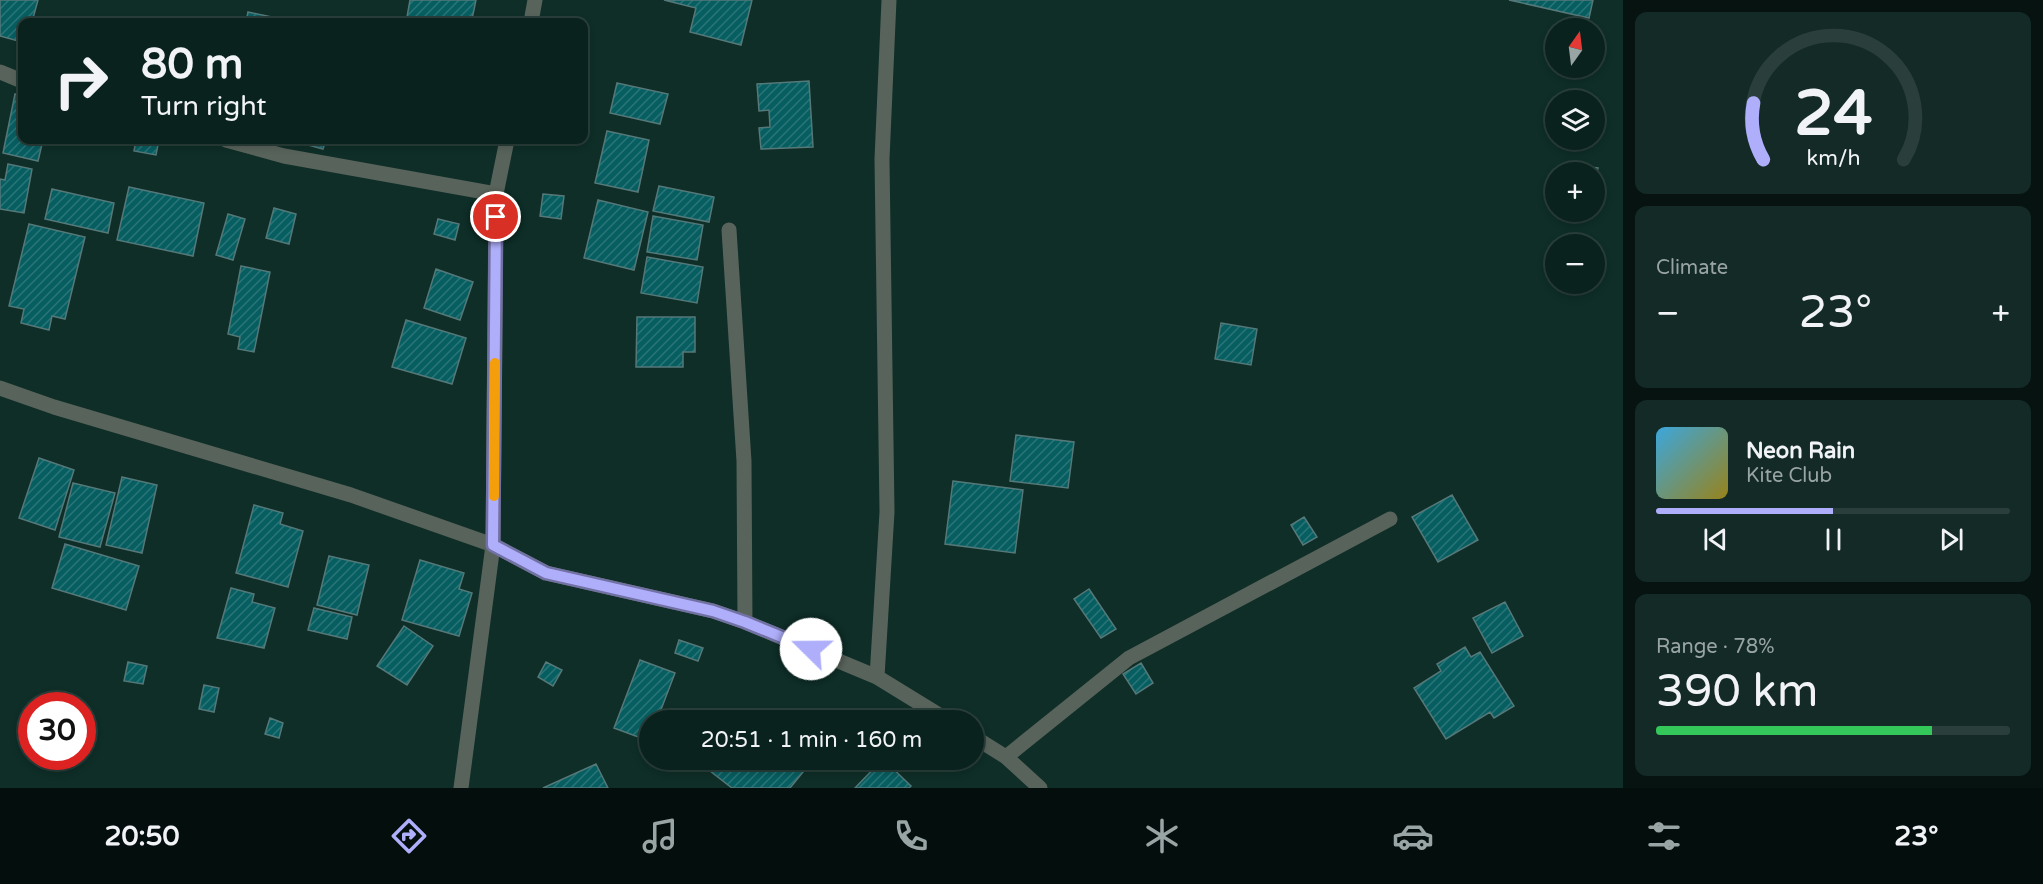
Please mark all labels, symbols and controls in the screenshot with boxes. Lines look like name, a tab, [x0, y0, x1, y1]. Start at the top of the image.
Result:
north arrow	[1545, 18, 1605, 78]
map controls	[1545, 18, 1605, 294]
text: 80 m	[141, 39, 243, 90]
icon: right	[42, 42, 120, 120]
text: 24	[1794, 77, 1872, 152]
text: Turn right	[141, 90, 267, 123]
button: layers	[1545, 90, 1605, 150]
text: km/h	[1806, 145, 1860, 171]
button: +	[1545, 162, 1605, 222]
pin	[470, 191, 521, 242]
icon: arrive	[479, 200, 512, 233]
button: −	[1545, 234, 1605, 294]
text: Climate	[1656, 256, 1728, 280]
text: 23°	[1799, 286, 1872, 340]
text: −	[1656, 294, 1680, 333]
text: +	[1991, 294, 2010, 333]
text: Neon Rain	[1746, 438, 1855, 464]
text: Kite Club	[1746, 464, 1832, 488]
icon: previous	[1699, 523, 1732, 556]
icon: pause	[1817, 523, 1850, 556]
icon: next	[1935, 523, 1968, 556]
position arrow	[779, 617, 843, 681]
text: Range · 78%	[1656, 635, 1775, 659]
text: 390 km	[1656, 665, 1818, 719]
speed limit sign: 30	[18, 692, 96, 770]
text: 20:51 · 1 min · 160 m	[701, 727, 922, 753]
icon: directions	[388, 815, 430, 857]
icon: music	[639, 815, 681, 857]
icon: phone	[890, 815, 932, 857]
icon: climate	[1141, 815, 1183, 857]
icon: car	[1392, 815, 1434, 857]
icon: filters	[1643, 815, 1685, 857]
text: 20:50	[105, 820, 179, 853]
text: 23°	[1894, 820, 1938, 853]

